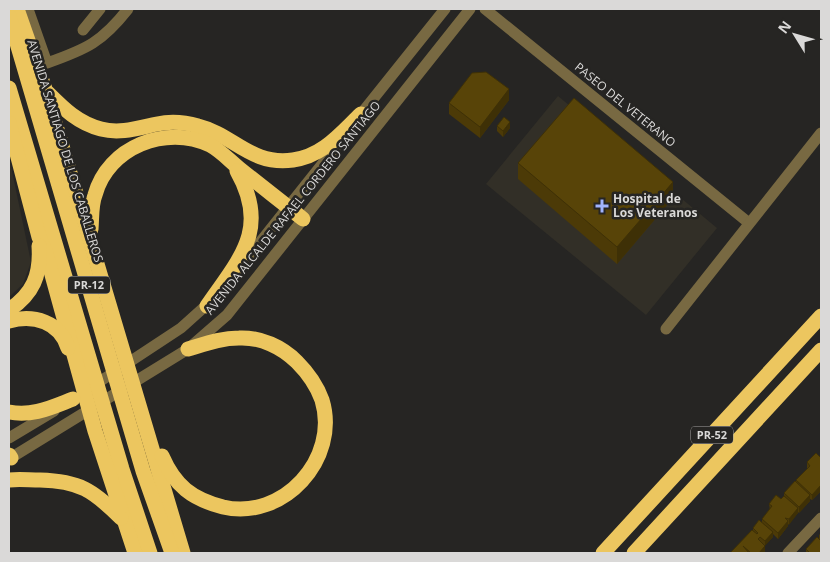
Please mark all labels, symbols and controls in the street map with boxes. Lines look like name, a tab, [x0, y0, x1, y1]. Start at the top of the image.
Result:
north arrow	[770, 10, 820, 60]
text: N	[773, 17, 795, 37]
street label: AVENIDA SANTIAGO DE LOS CABALLEROS	[23, 37, 108, 264]
street label: PASEO DEL VETERANO	[571, 58, 680, 151]
street label: AVENIDA ALCALDE RAFAEL CORDERO SANTIAGO	[201, 97, 384, 318]
place label: Hospital de Los Veteranos	[613, 190, 697, 221]
marker: Hospital de Los Veteranos	[595, 199, 609, 213]
road number: PR-12	[68, 276, 110, 294]
road number: PR-52	[691, 426, 733, 444]

